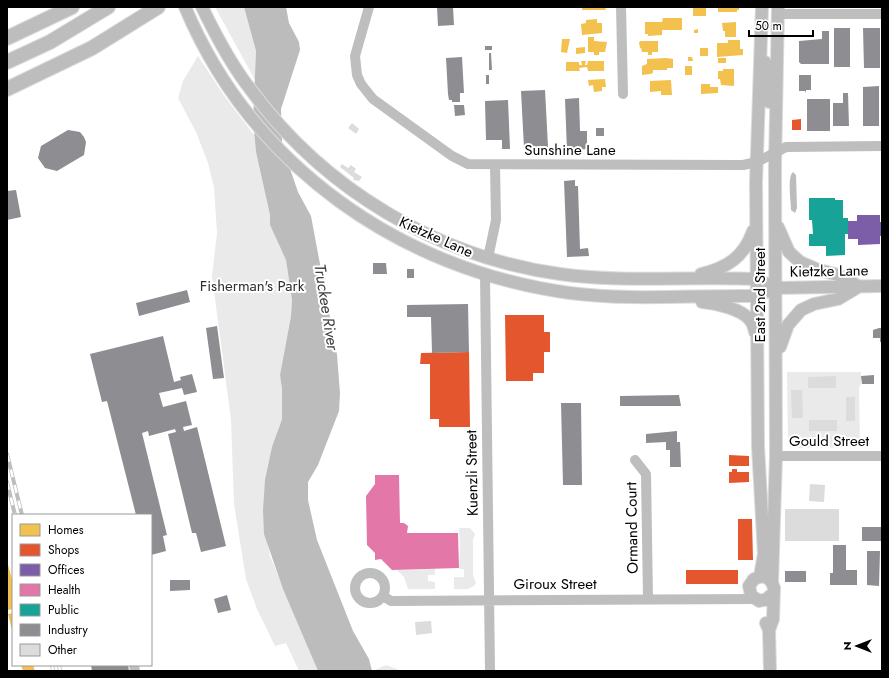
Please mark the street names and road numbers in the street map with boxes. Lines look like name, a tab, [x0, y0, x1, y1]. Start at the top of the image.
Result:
street label: Sunshine Lane	[524, 139, 616, 161]
street label: Kietzke Lane	[396, 211, 477, 263]
street label: East 2nd Street	[749, 247, 771, 342]
street label: Kietzke Lane	[789, 259, 869, 283]
street label: Kuenzli Street	[460, 429, 484, 516]
street label: Gould Street	[789, 430, 869, 452]
street label: Ormand Court	[620, 481, 644, 574]
street label: Giroux Street	[513, 573, 597, 595]

